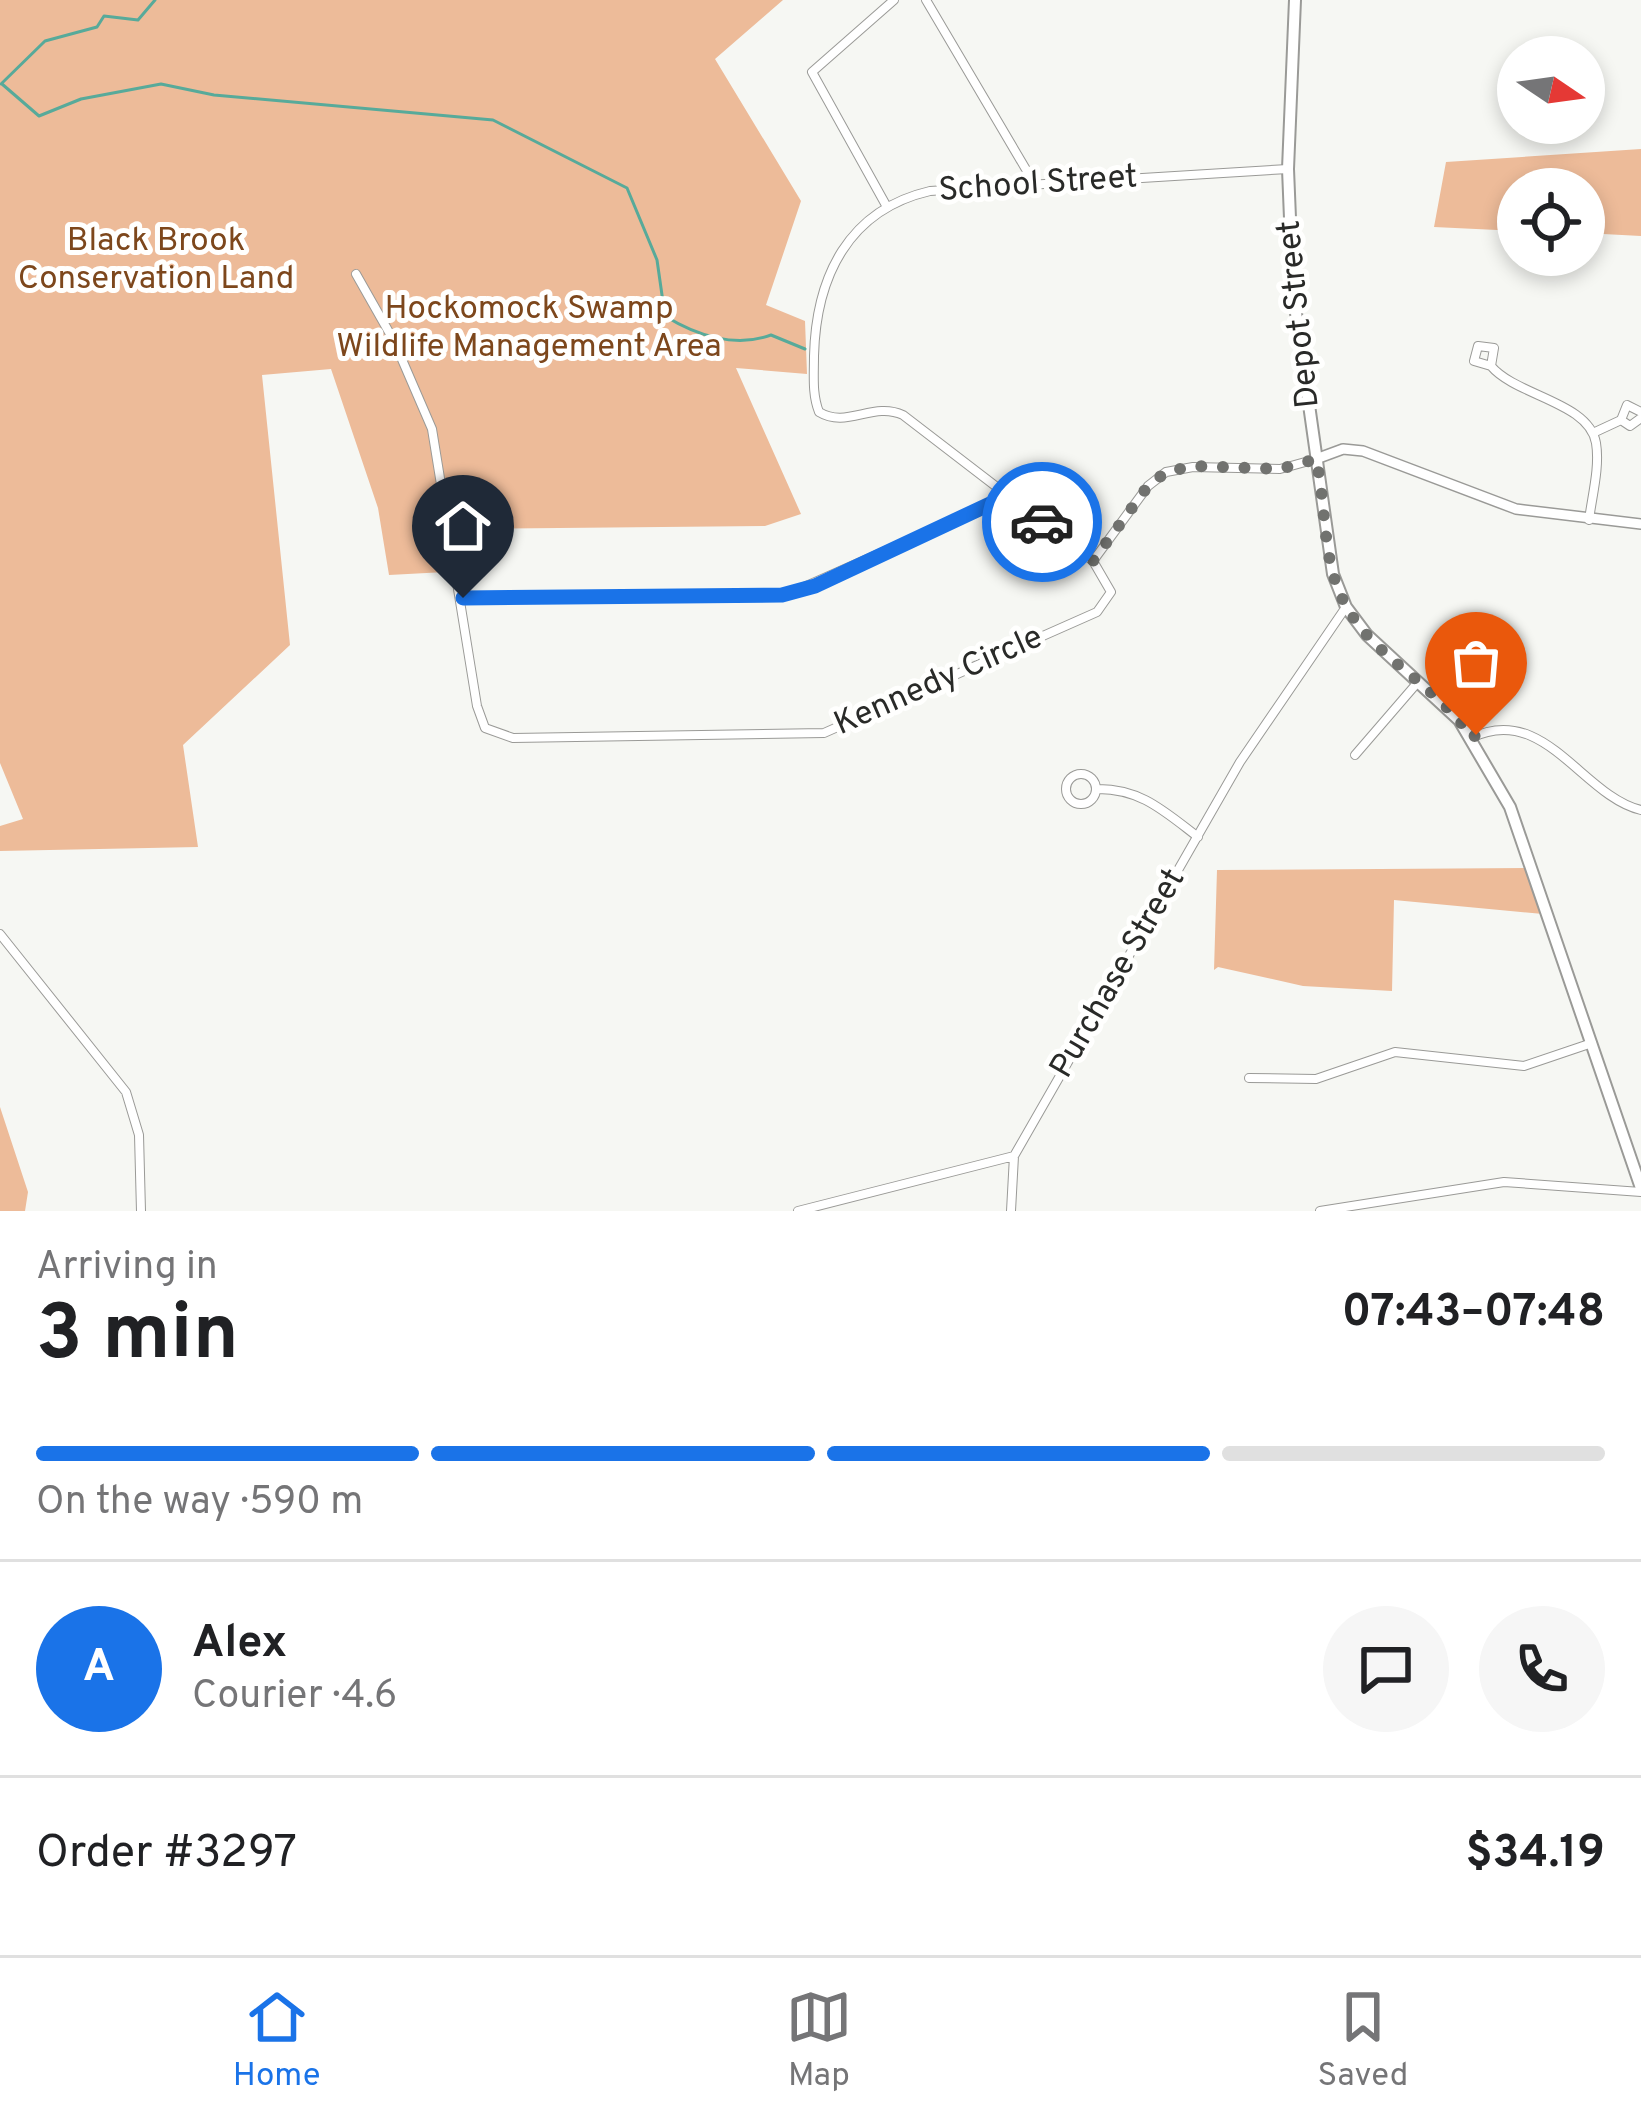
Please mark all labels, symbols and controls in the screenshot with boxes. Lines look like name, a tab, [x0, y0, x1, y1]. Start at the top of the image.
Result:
north arrow	[1497, 36, 1605, 144]
map controls	[1497, 36, 1605, 276]
street label: School Street	[937, 157, 1139, 213]
button: locate	[1497, 168, 1605, 276]
street label: Depot Street	[1269, 218, 1331, 410]
park label: Black Brook Conservation Land	[18, 221, 294, 301]
park label: Hockomock Swamp Wildlife Management Area	[336, 289, 722, 369]
courier	[982, 462, 1102, 582]
pin	[412, 475, 514, 598]
icon: car	[1009, 489, 1075, 555]
icon: home	[430, 493, 496, 559]
pin	[1425, 612, 1527, 735]
street label: Kennedy Circle	[828, 617, 1050, 747]
icon: bag	[1443, 630, 1509, 696]
street label: Purchase Street	[1042, 862, 1196, 1086]
text: Arriving in	[36, 1244, 218, 1293]
text: 07:43–07:48	[1342, 1285, 1605, 1342]
text: 3 min	[36, 1288, 239, 1387]
text: On the way · 590 m	[36, 1479, 363, 1528]
button: chat	[1323, 1606, 1449, 1732]
button: phone	[1479, 1606, 1605, 1732]
text: Alex	[192, 1616, 287, 1673]
text: A	[83, 1640, 115, 1697]
text: Courier · 4.6	[192, 1673, 397, 1722]
text: Order #3297	[36, 1826, 297, 1883]
text: $34.19	[1465, 1826, 1605, 1883]
tab: Home	[233, 1984, 320, 2098]
tab: Map	[786, 1984, 852, 2098]
tab: Saved	[1318, 1984, 1408, 2098]

